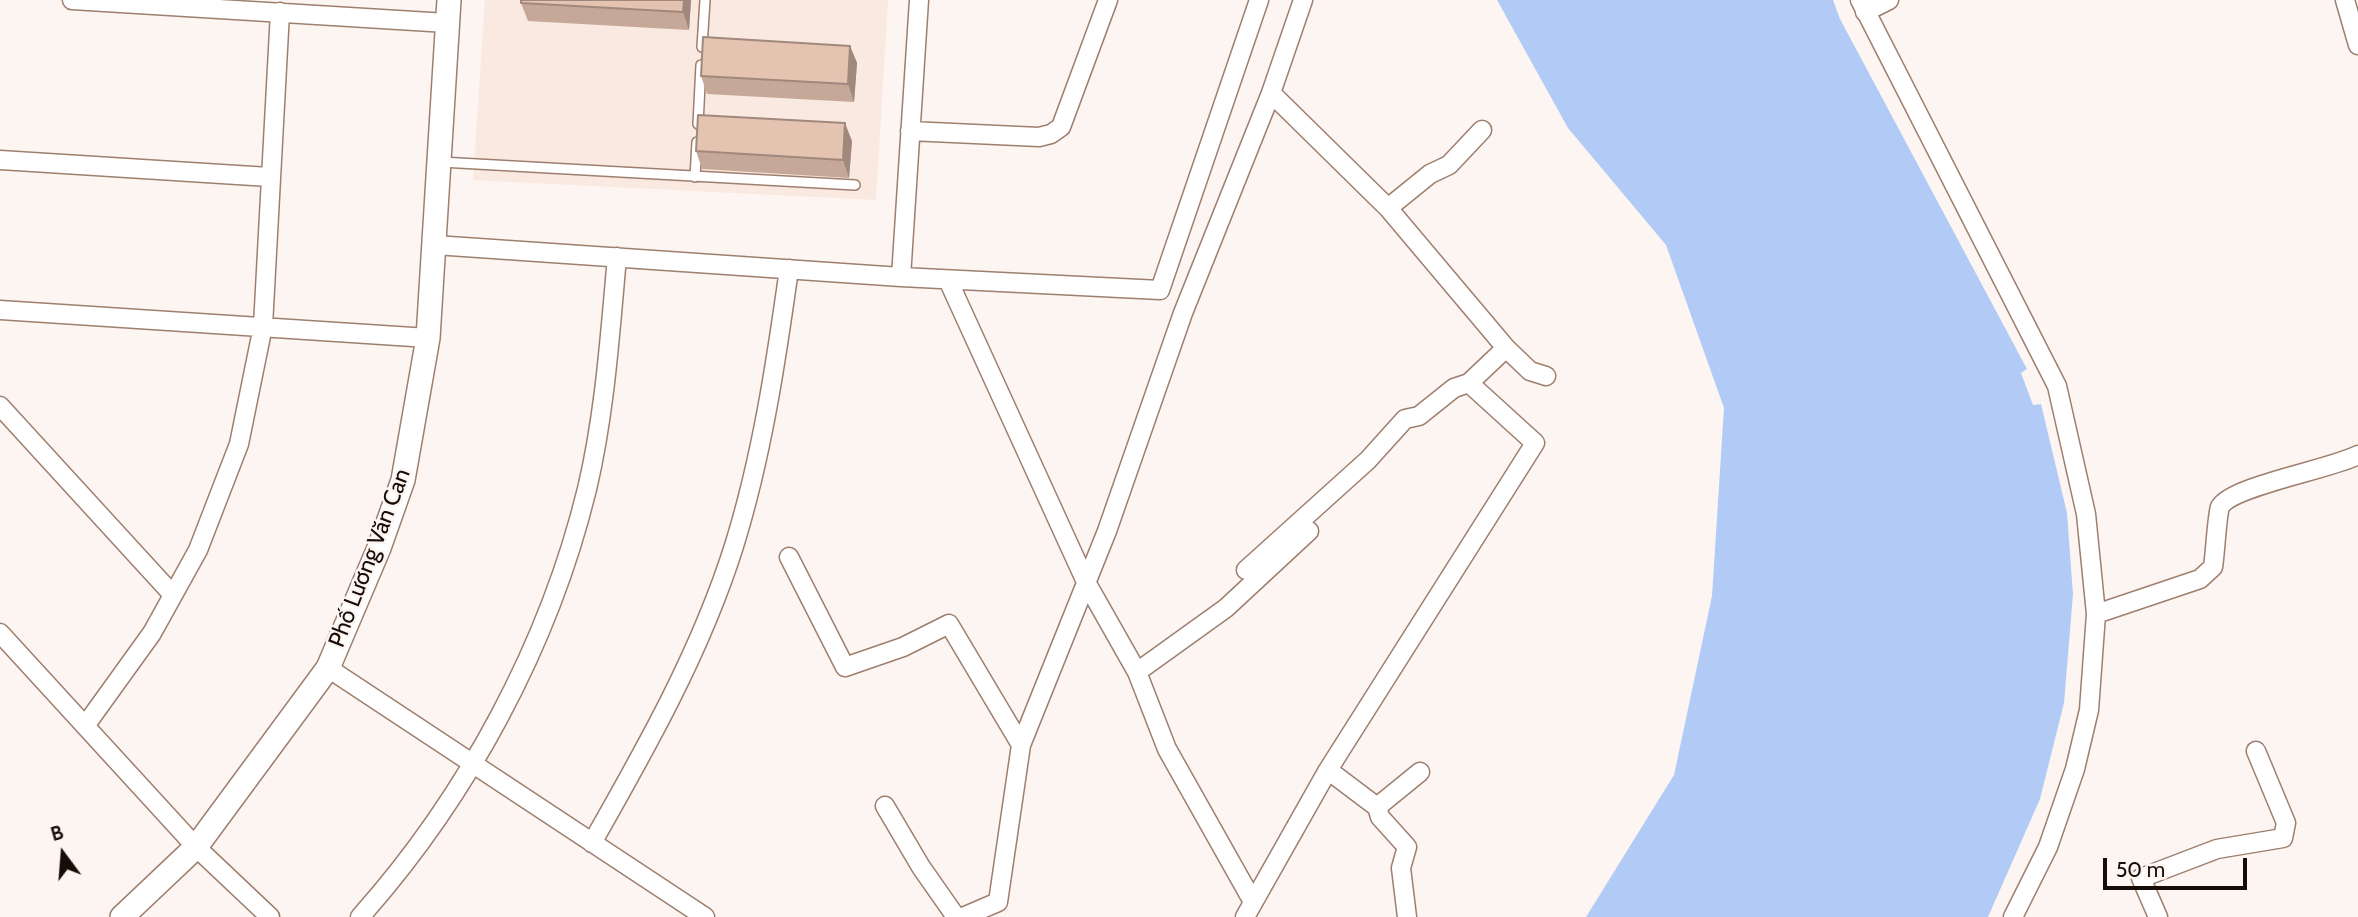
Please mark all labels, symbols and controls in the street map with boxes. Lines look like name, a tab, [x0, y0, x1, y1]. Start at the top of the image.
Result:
street label: Phố Lương Văn Can	[323, 465, 417, 651]
north arrow	[28, 819, 98, 889]
text: B	[48, 821, 66, 846]
scale bar	[2106, 844, 2250, 888]
text: 50 m	[2116, 857, 2165, 882]

